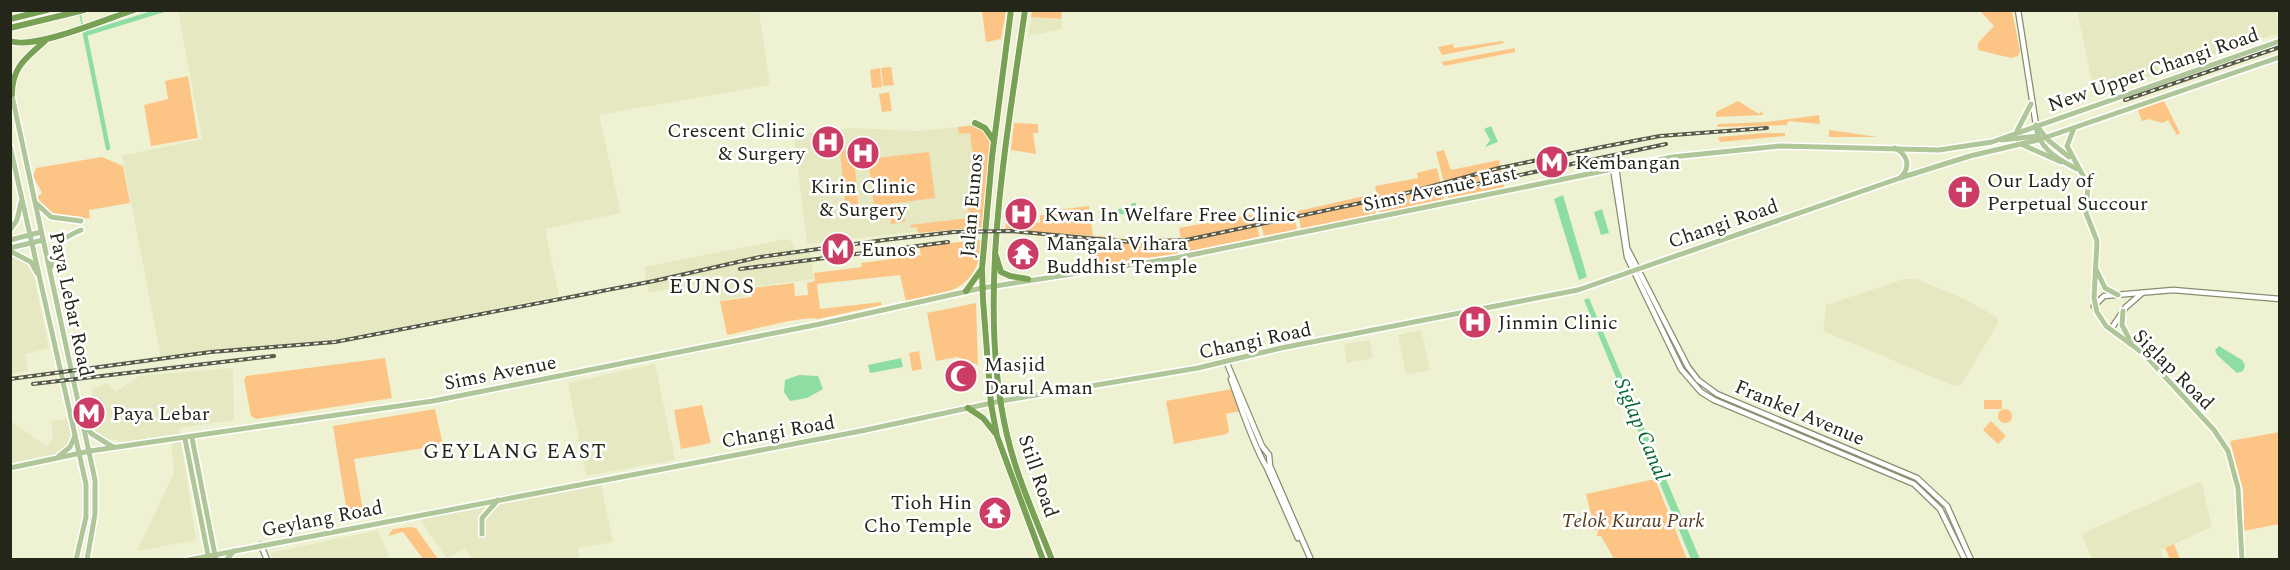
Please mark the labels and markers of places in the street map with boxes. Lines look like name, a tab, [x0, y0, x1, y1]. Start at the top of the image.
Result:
place label: Crescent Clinic & Surgery	[667, 116, 806, 169]
hospital icon: Crescent Clinic & Surgery	[810, 124, 846, 160]
hospital icon: Kirin Clinic & Surgery	[845, 135, 881, 171]
metro station icon: Kembangan	[1534, 144, 1570, 180]
place label: Kembangan	[1575, 148, 1680, 178]
place label: Our Lady of Perpetual Succour	[1987, 166, 2148, 219]
place label: Kirin Clinic & Surgery	[810, 172, 916, 225]
church icon: Our Lady of Perpetual Succour	[1946, 174, 1982, 210]
hospital icon: Kwan In Welfare Free Clinic	[1003, 196, 1039, 232]
place label: Kwan In Welfare Free Clinic	[1044, 200, 1296, 230]
place label: Mangala Vihara Buddhist Temple	[1046, 229, 1197, 282]
metro station icon: Eunos	[820, 231, 856, 267]
place label: Eunos	[861, 235, 916, 265]
temple icon: Mangala Vihara Buddhist Temple	[1005, 236, 1041, 272]
hospital icon: Jinmin Clinic	[1457, 304, 1493, 340]
place label: Jinmin Clinic	[1498, 308, 1618, 338]
place label: Masjid Darul Aman	[984, 350, 1093, 403]
mosque icon: Masjid Darul Aman	[943, 358, 979, 394]
metro station icon: Paya Lebar	[71, 395, 107, 431]
place label: Paya Lebar	[112, 399, 210, 429]
place label: Tioh Hin Cho Temple	[864, 488, 972, 541]
temple icon: Tioh Hin Cho Temple	[977, 495, 1013, 531]

